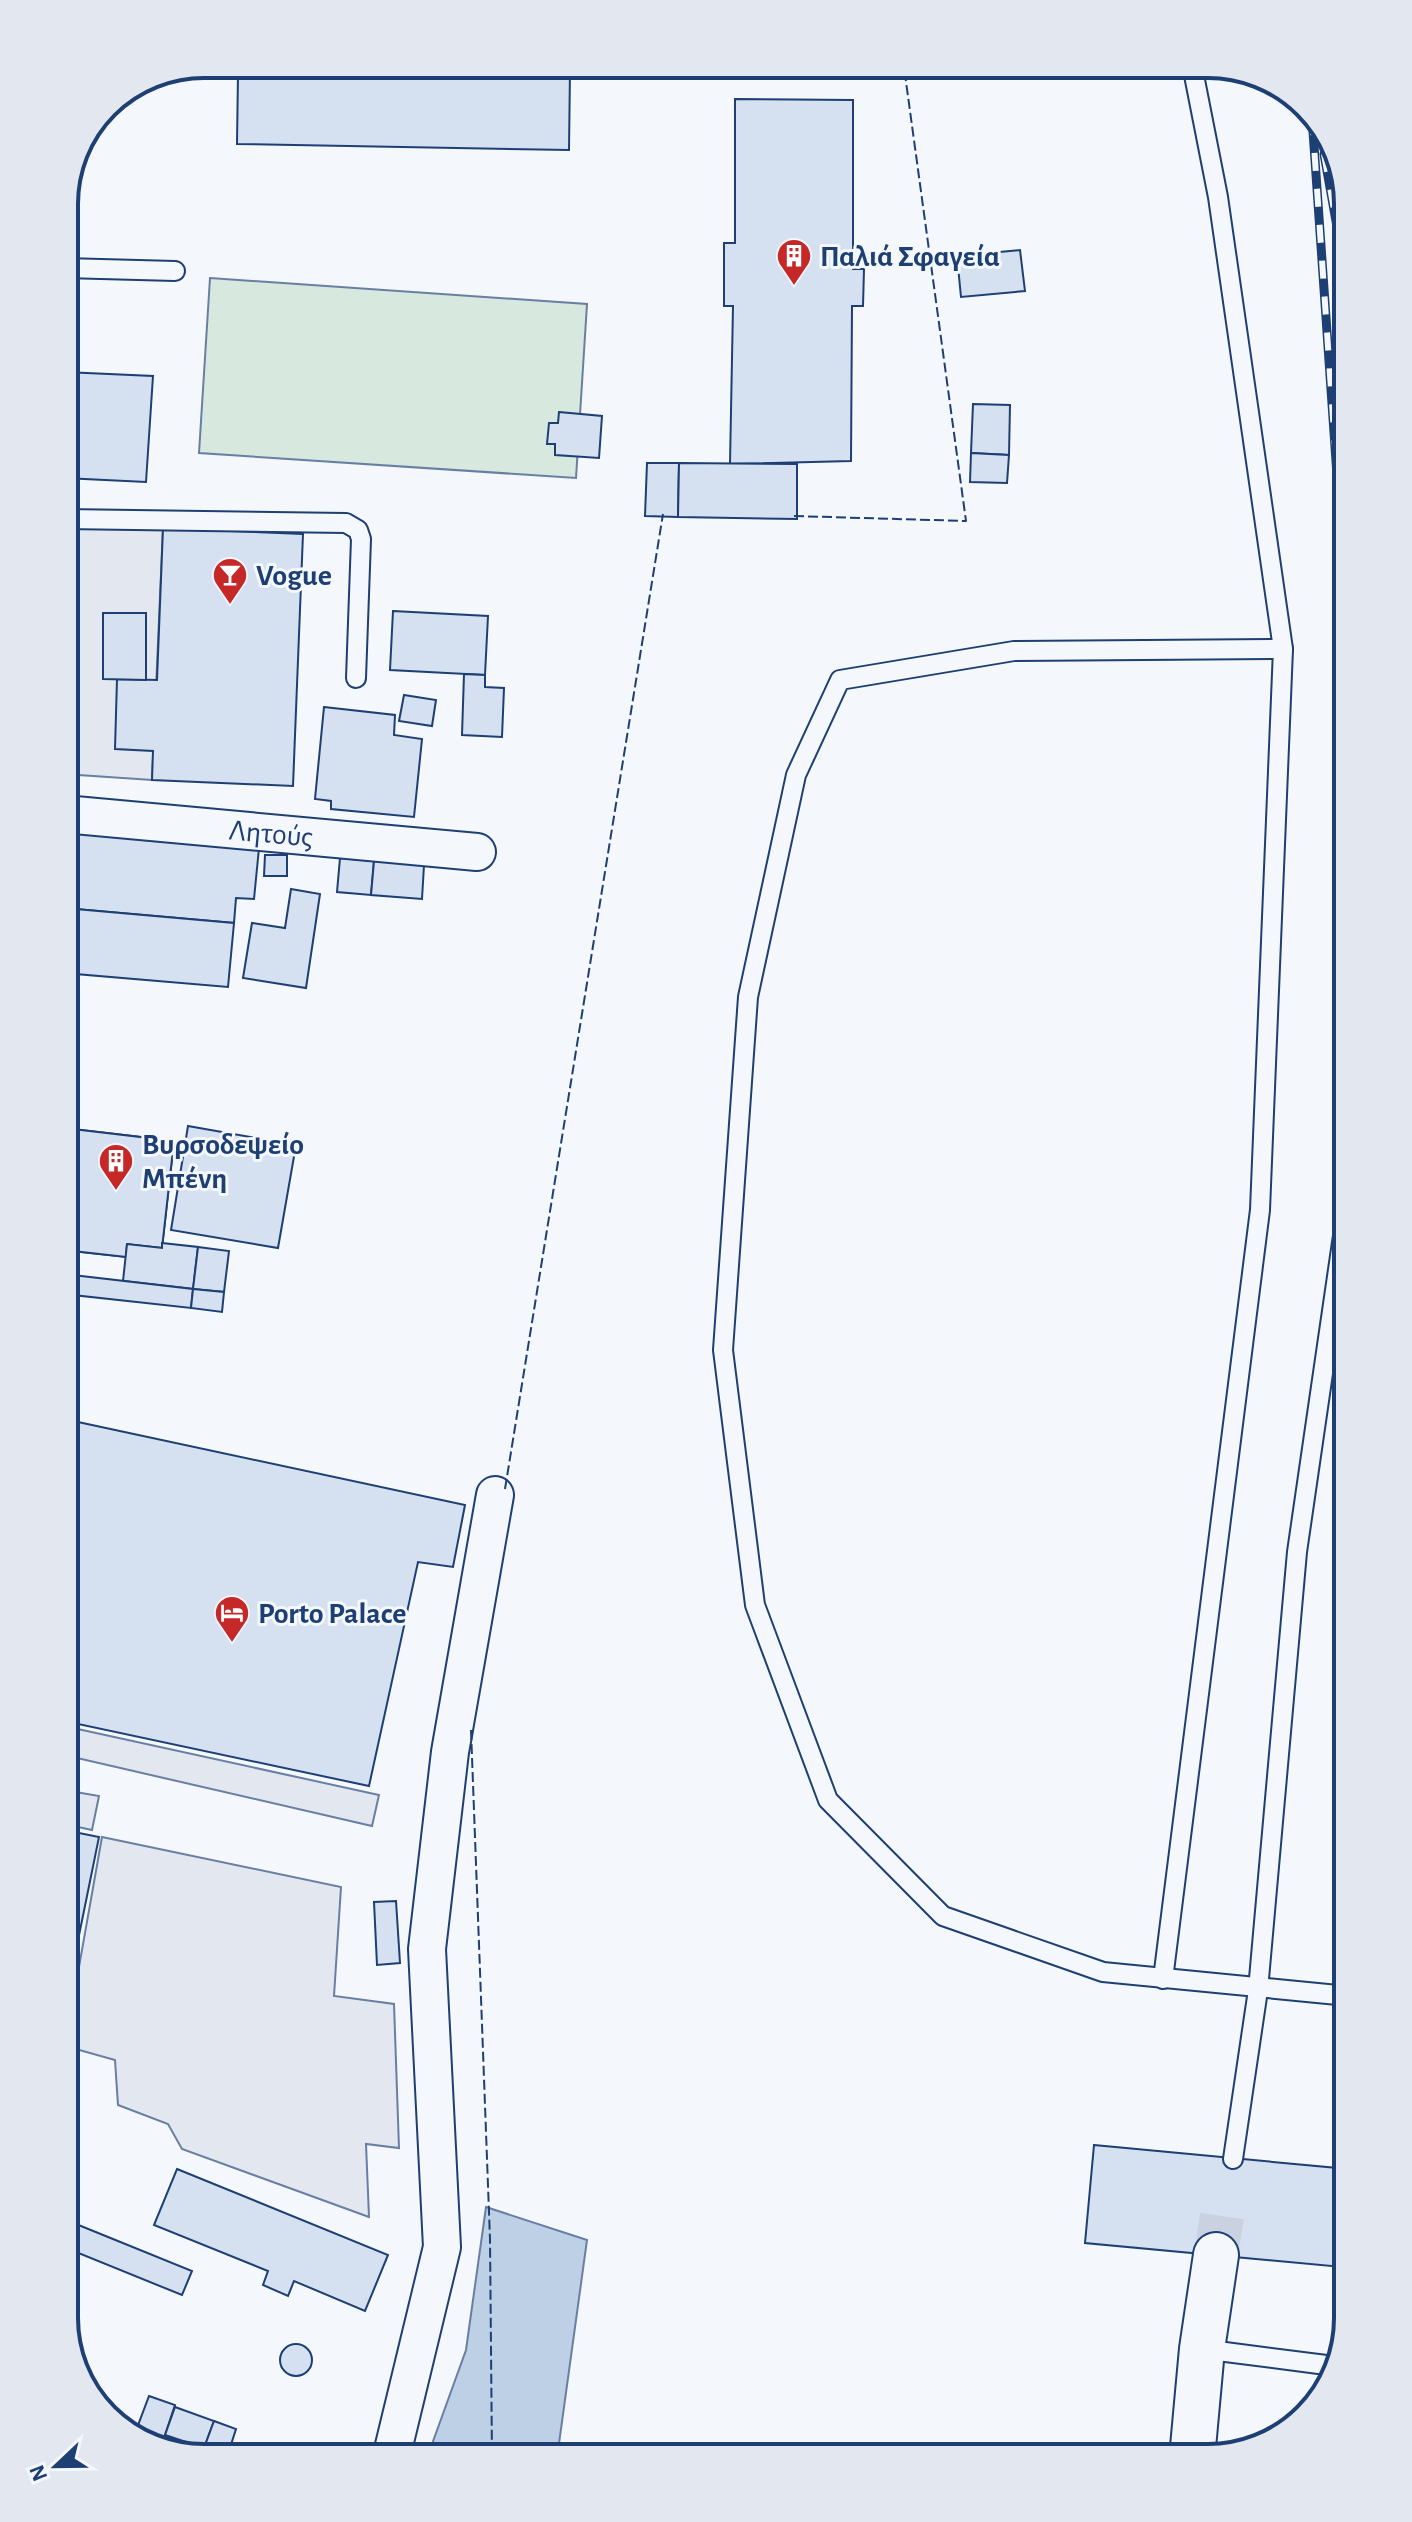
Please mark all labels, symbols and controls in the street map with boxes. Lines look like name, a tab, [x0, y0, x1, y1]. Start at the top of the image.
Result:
building icon: Παλιά Σφαγεία	[775, 237, 813, 287]
place label: Παλιά Σφαγεία	[820, 242, 1000, 272]
bar icon: Vogue	[211, 556, 249, 606]
place label: Vogue	[256, 561, 332, 591]
street label: Λητούς	[228, 815, 314, 853]
place label: Βυρσοδεψείο Μπένη	[142, 1130, 304, 1194]
building icon: Βυρσοδεψείο Μπένη	[97, 1142, 135, 1192]
hotel icon: Porto Palace	[213, 1594, 251, 1644]
place label: Porto Palace	[258, 1599, 407, 1629]
north arrow	[16, 2426, 96, 2506]
text: N	[25, 2462, 51, 2484]

